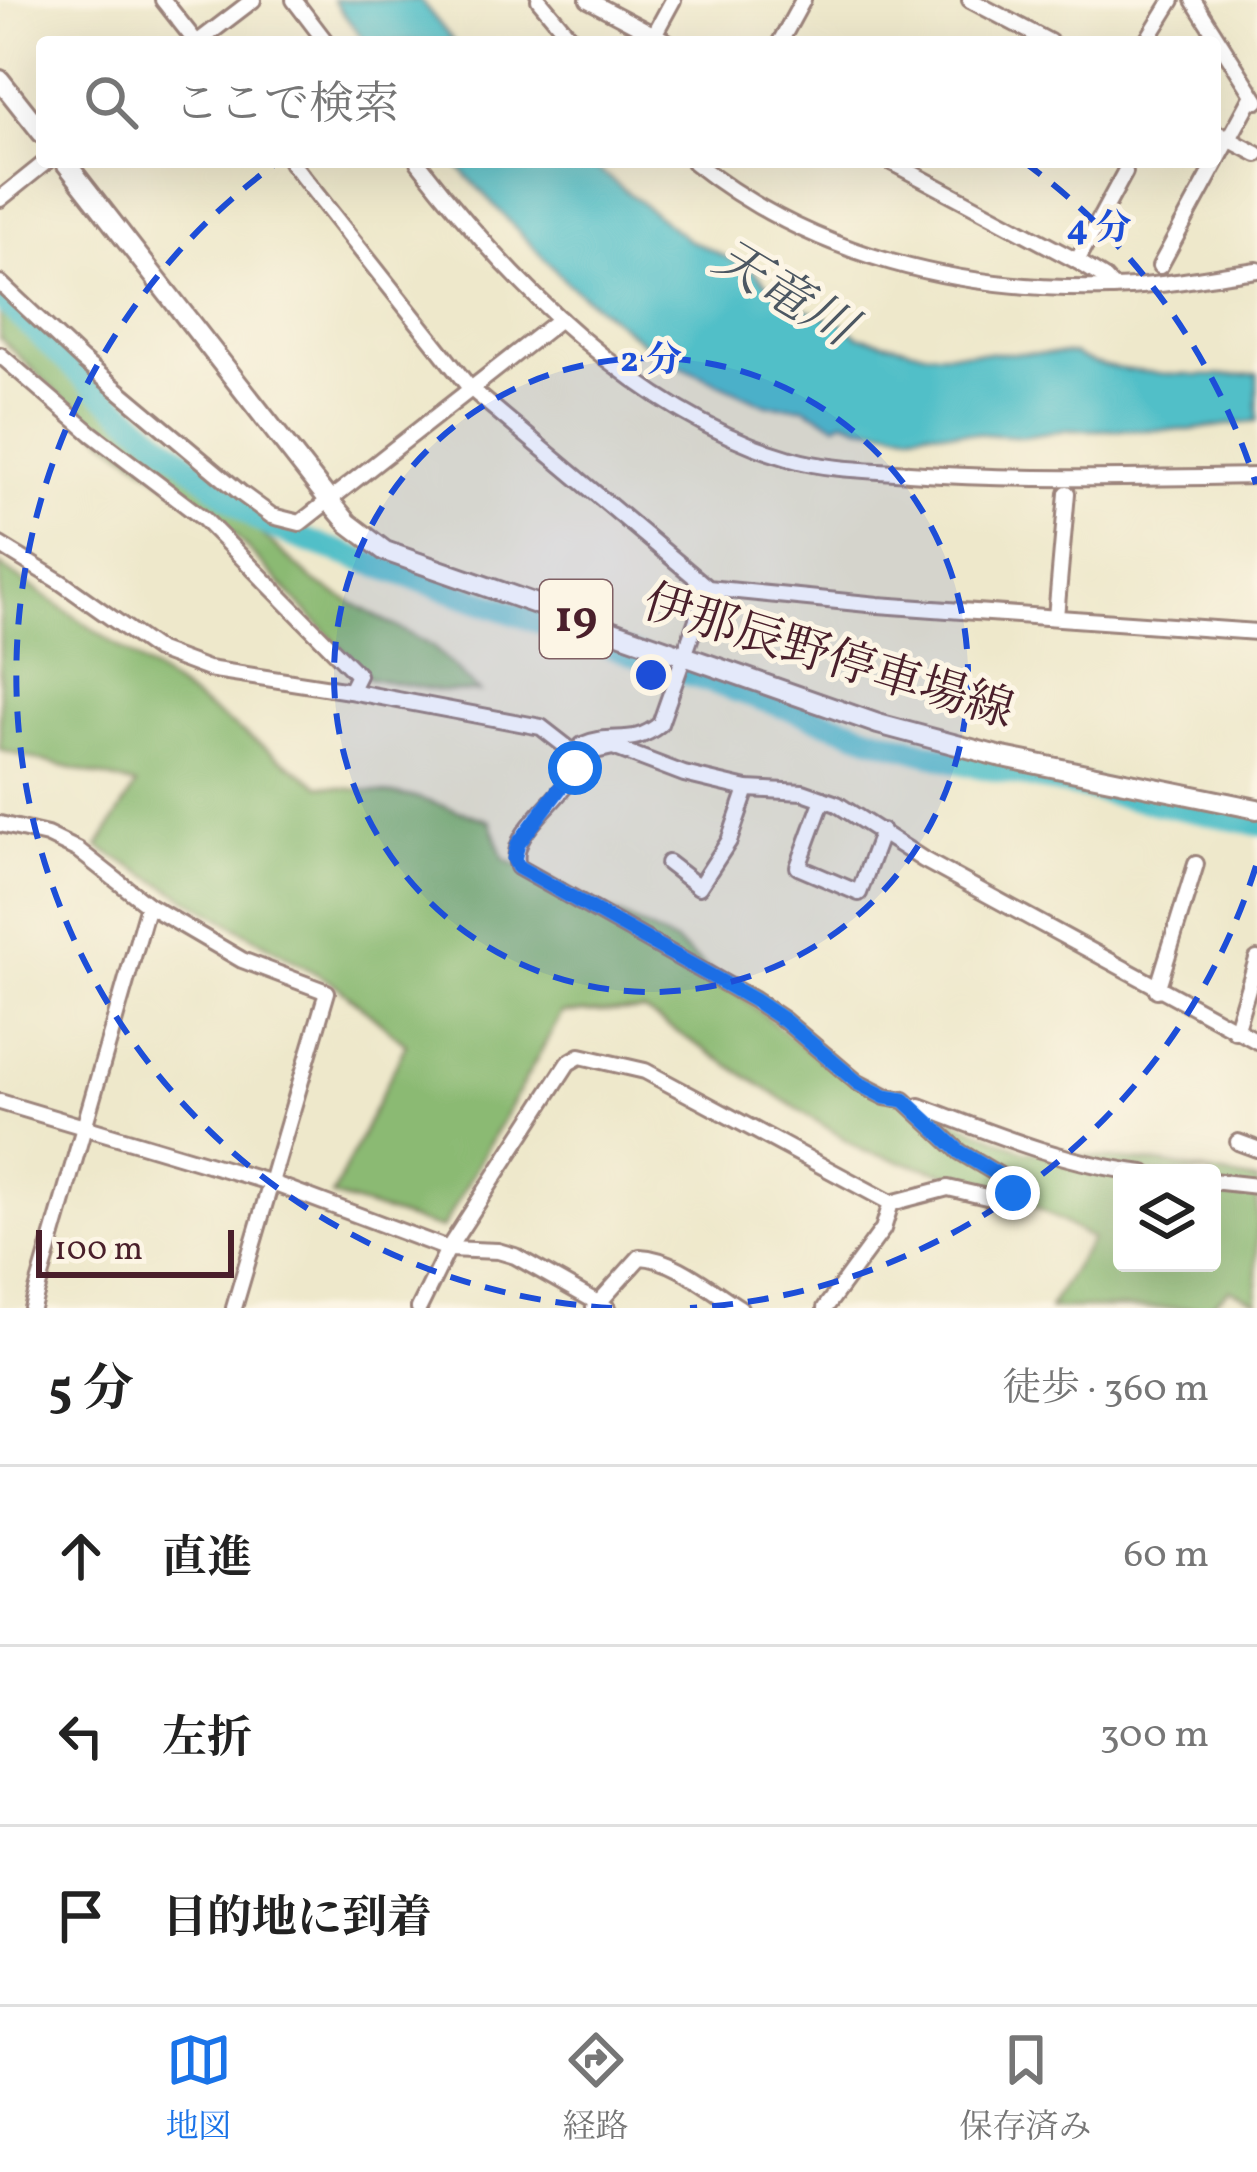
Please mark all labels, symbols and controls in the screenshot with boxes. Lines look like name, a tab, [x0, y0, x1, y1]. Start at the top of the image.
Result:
search box	[36, 36, 1221, 168]
icon: search	[78, 69, 144, 135]
text: ここで検索	[174, 75, 399, 138]
text: 4 分	[1066, 205, 1132, 255]
water label: 天竜川	[699, 225, 871, 367]
text: 2 分	[620, 337, 682, 387]
street label: 伊那辰野停車場線	[635, 571, 1021, 747]
road number: 19	[540, 580, 612, 658]
centre of rings	[630, 654, 672, 696]
route start	[548, 741, 602, 795]
map controls	[1113, 1164, 1221, 1272]
button: layers	[1113, 1164, 1221, 1272]
route end	[986, 1166, 1040, 1220]
scale bar	[36, 1224, 234, 1277]
text: 100 m	[54, 1228, 143, 1274]
text: 5 分	[48, 1356, 134, 1427]
text: 徒歩 · 360 m	[1002, 1363, 1209, 1417]
icon: ahead	[48, 1523, 114, 1589]
text: 直進	[162, 1529, 252, 1592]
text: 60 m	[1124, 1529, 1209, 1583]
icon: left	[48, 1703, 114, 1769]
text: 左折	[162, 1709, 252, 1772]
text: 300 m	[1100, 1709, 1209, 1763]
icon: arrive	[48, 1883, 114, 1949]
text: 目的地に到着	[162, 1889, 432, 1952]
tab: 地図	[166, 2027, 232, 2152]
tab: 経路	[563, 2027, 629, 2152]
tab: 保存済み	[960, 2027, 1092, 2152]

